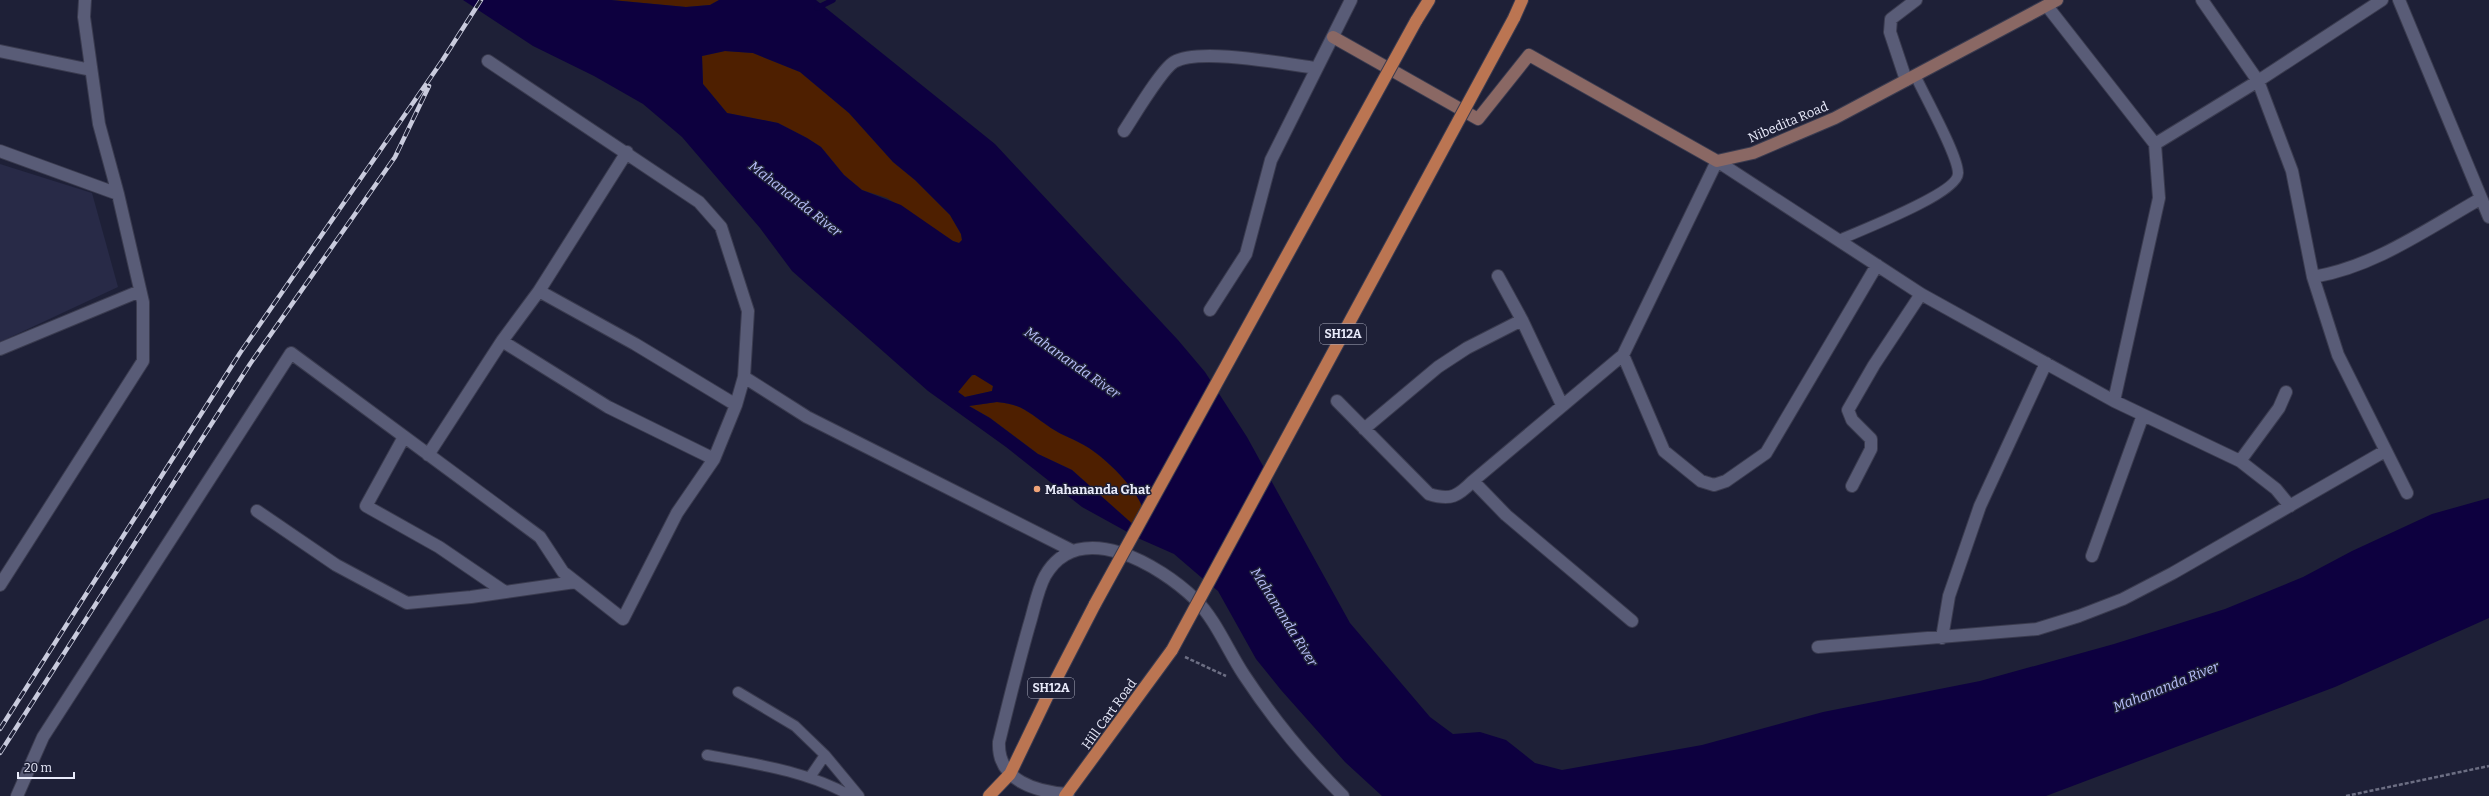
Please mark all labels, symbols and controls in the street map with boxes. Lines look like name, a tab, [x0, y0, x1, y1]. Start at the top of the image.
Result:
street label: Nibedita Road	[1746, 98, 1830, 146]
water label: Mahananda River	[745, 158, 846, 241]
water label: Mahananda River	[1021, 324, 1124, 403]
road number: SH12A	[1320, 324, 1366, 344]
place label: Mahananda Ghat	[1045, 482, 1150, 497]
marker: Mahananda Ghat	[1032, 484, 1042, 494]
water label: Mahananda River	[1247, 565, 1322, 670]
water label: Mahananda River	[2111, 657, 2223, 716]
street label: Hill Cart Road	[1078, 676, 1140, 752]
road number: SH12A	[1028, 678, 1074, 698]
scale bar	[18, 754, 74, 780]
text: 20 m	[24, 761, 53, 775]

